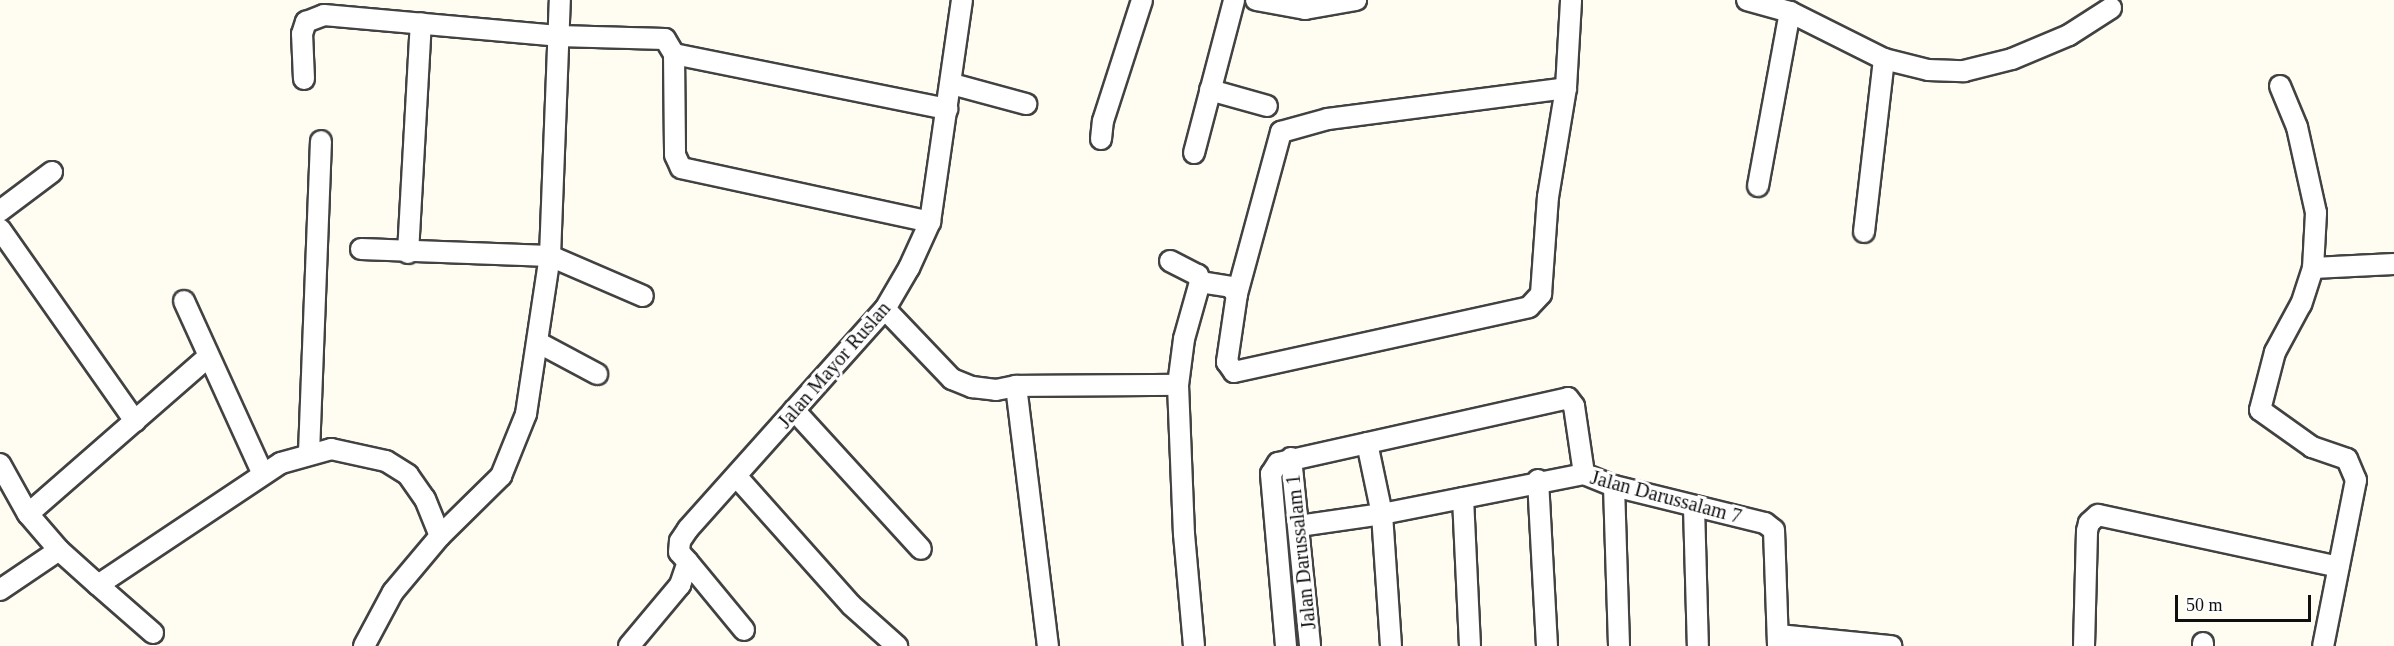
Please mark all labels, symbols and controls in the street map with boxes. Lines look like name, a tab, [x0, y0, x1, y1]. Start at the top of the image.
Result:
street label: Jalan Mayor Ruslan	[772, 297, 896, 433]
street label: Jalan Darussalam 7	[1588, 465, 1744, 529]
street label: Jalan Darussalam 1	[1281, 473, 1321, 631]
scale bar	[2178, 583, 2314, 621]
text: 50 m	[2186, 595, 2223, 615]

